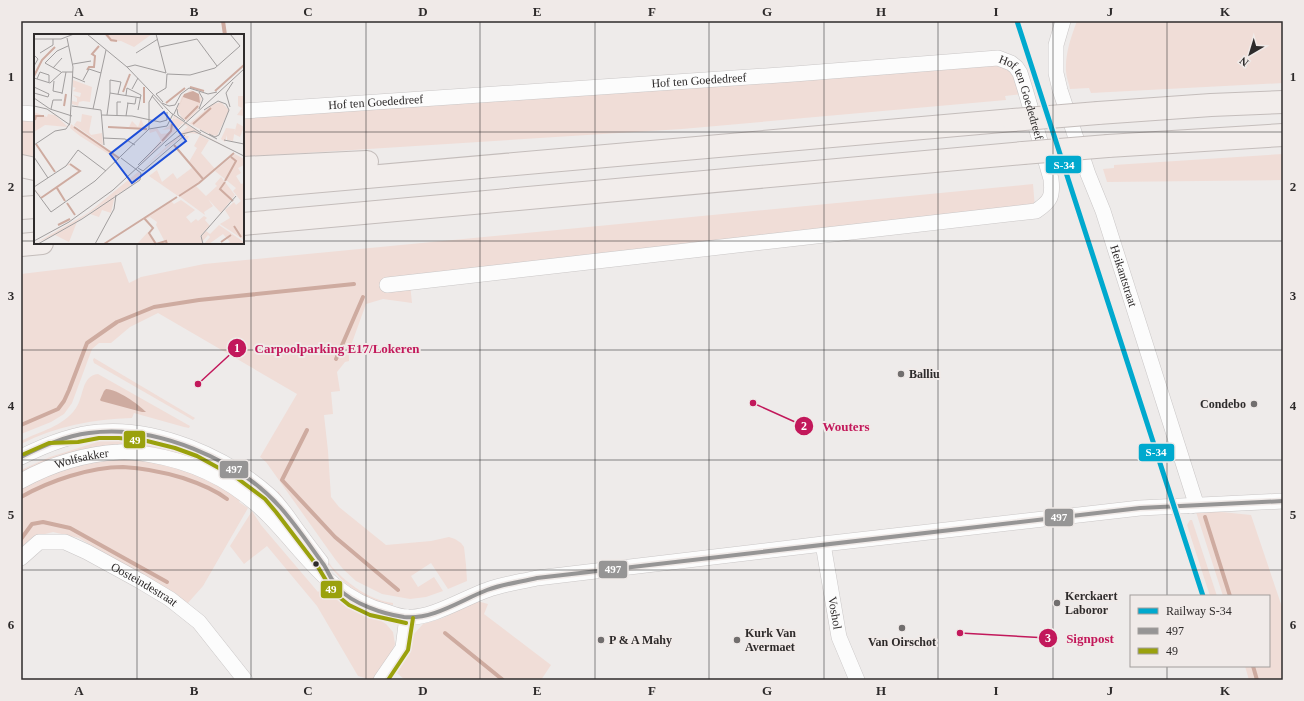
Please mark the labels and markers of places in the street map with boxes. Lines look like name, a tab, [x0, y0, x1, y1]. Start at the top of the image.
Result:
callout: Carpoolparking E17/Lokeren	[227, 336, 428, 361]
place label: Balliu	[909, 367, 940, 381]
marker: Balliu	[896, 369, 906, 379]
place label: Condebo	[1200, 397, 1246, 411]
marker: Condebo	[1249, 399, 1259, 409]
callout: Wouters	[794, 413, 877, 438]
unlabelled marker	[311, 559, 321, 569]
place label: Kerckaert Laboror	[1065, 589, 1117, 617]
marker: Kerckaert Laboror	[1052, 598, 1062, 608]
marker: Van Oirschot	[897, 623, 907, 633]
callout: Signpost	[1038, 625, 1121, 650]
place label: Kurk Van Avermaet	[745, 626, 796, 654]
place label: P & A Mahy	[609, 633, 672, 647]
marker: P & A Mahy	[596, 635, 606, 645]
marker: Kurk Van Avermaet	[732, 635, 742, 645]
place label: Van Oirschot	[868, 635, 936, 649]

